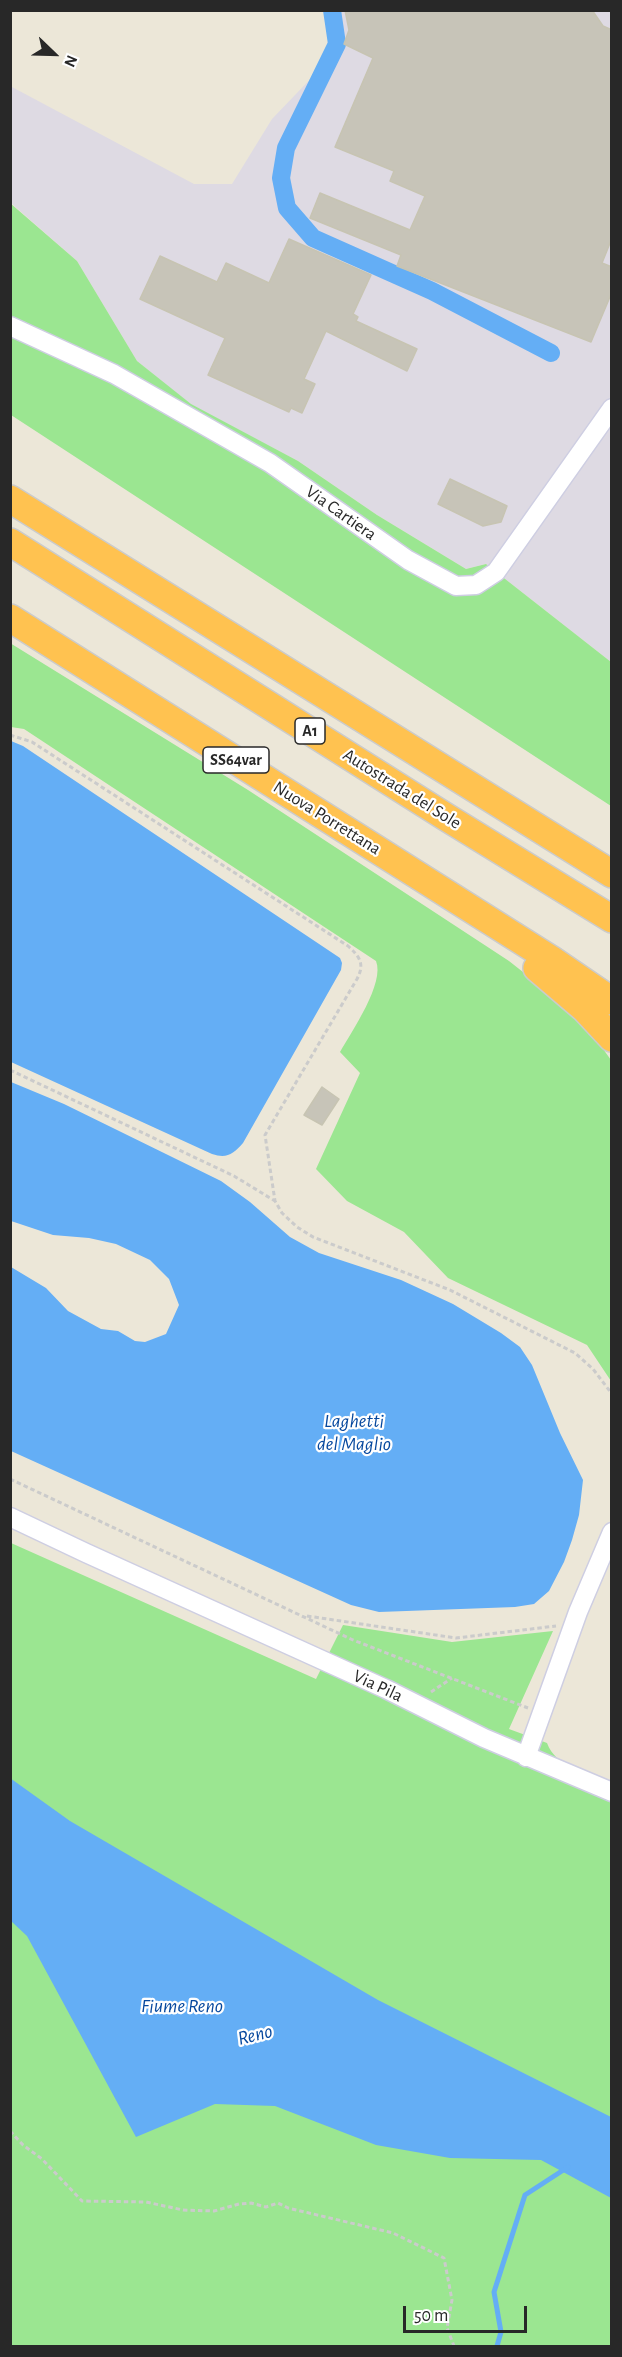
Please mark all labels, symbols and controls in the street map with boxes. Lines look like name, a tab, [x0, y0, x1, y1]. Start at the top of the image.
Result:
north arrow	[24, 24, 84, 84]
text: N	[61, 53, 80, 69]
street label: Via Cartiera	[301, 481, 381, 545]
road number: A1	[295, 718, 325, 744]
street label: Autostrada del Sole	[339, 744, 465, 834]
road number: SS64var	[203, 747, 269, 773]
street label: Nuova Porrettana	[269, 776, 385, 860]
water label: Laghetti del Maglio	[317, 1409, 391, 1456]
street label: Via Pila	[350, 1665, 406, 1707]
water label: Fiume Reno	[141, 1994, 223, 2018]
water label: Reno	[235, 2019, 275, 2051]
scale bar	[406, 2294, 530, 2332]
text: 50 m	[414, 2307, 448, 2325]

